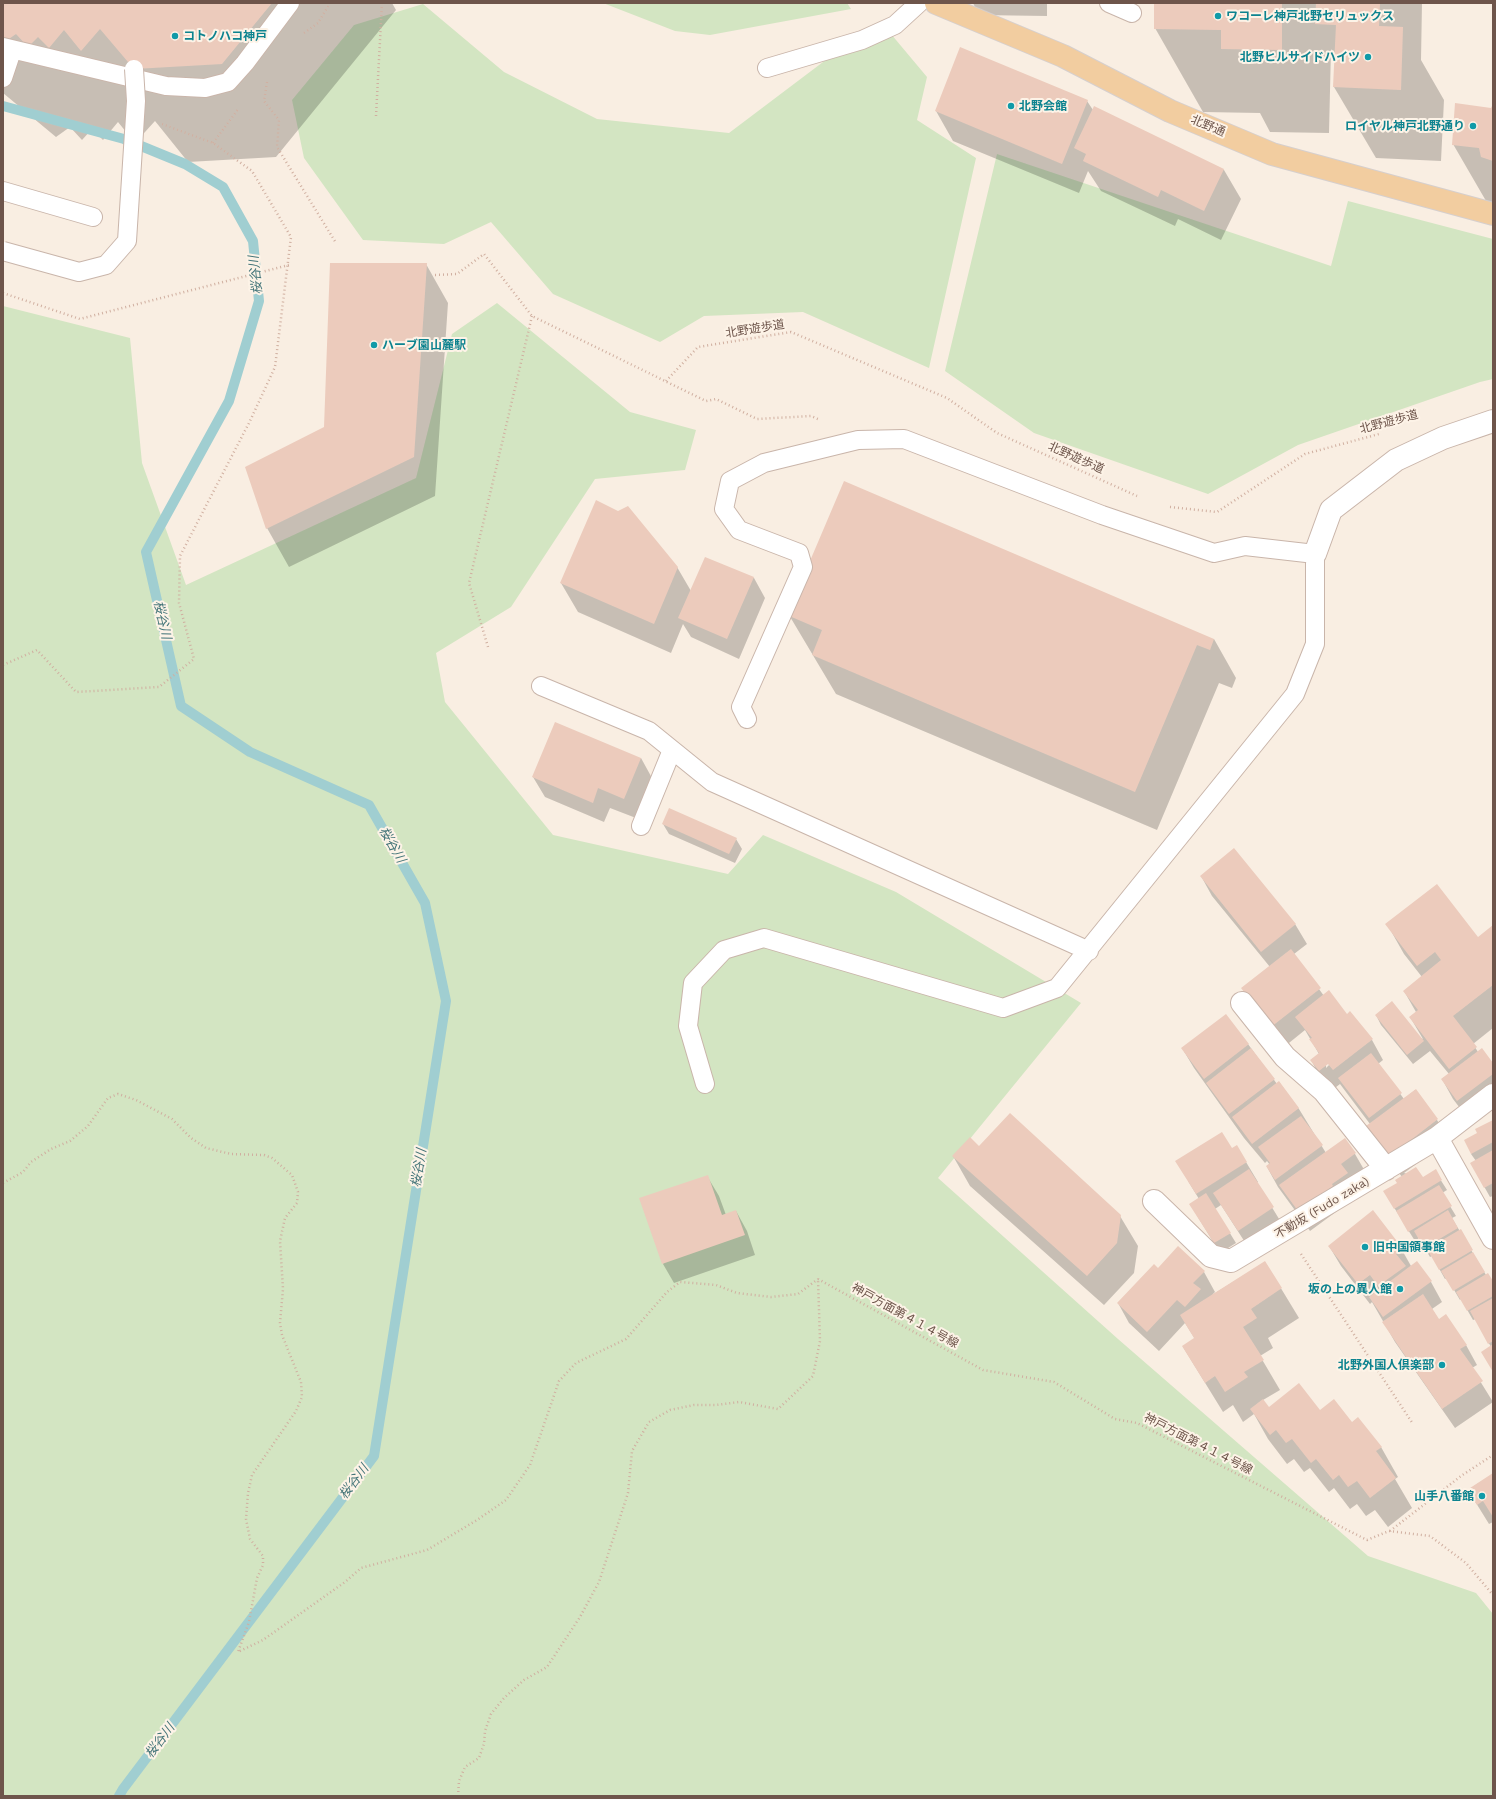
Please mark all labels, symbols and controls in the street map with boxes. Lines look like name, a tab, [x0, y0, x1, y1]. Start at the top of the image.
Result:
place label: ワコーレ神戸北野セリュックス	[1226, 9, 1394, 23]
marker: ワコーレ神戸北野セリュックス	[1213, 11, 1223, 21]
place label: コトノハコ神戸	[183, 29, 267, 43]
marker: コトノハコ神戸	[170, 31, 180, 41]
place label: 北野ヒルサイドハイツ	[1240, 50, 1360, 64]
marker: 北野ヒルサイドハイツ	[1363, 52, 1373, 62]
place label: 北野会館	[1019, 99, 1067, 113]
marker: 北野会館	[1006, 101, 1016, 111]
street label: 北野通	[1189, 112, 1227, 140]
place label: ロイヤル神戸北野通り	[1345, 119, 1465, 133]
marker: ロイヤル神戸北野通り	[1468, 121, 1478, 131]
water label: 桜谷川	[246, 255, 266, 295]
street label: 北野遊歩道	[724, 317, 786, 341]
place label: ハーブ園山麓駅	[382, 338, 466, 352]
marker: ハーブ園山麓駅	[369, 340, 379, 350]
street label: 北野遊歩道	[1358, 407, 1420, 437]
street label: 北野遊歩道	[1046, 439, 1106, 477]
water label: 桜谷川	[150, 599, 174, 641]
water label: 桜谷川	[375, 824, 409, 866]
water label: 桜谷川	[408, 1148, 430, 1188]
street label: 不動坂 (Fudo zaka)	[1272, 1174, 1372, 1242]
place label: 旧中国領事館	[1373, 1240, 1445, 1254]
marker: 旧中国領事館	[1360, 1242, 1370, 1252]
street label: 神戸方面第４１４号線	[849, 1281, 961, 1351]
place label: 坂の上の異人館	[1308, 1282, 1392, 1296]
marker: 坂の上の異人館	[1395, 1284, 1405, 1294]
place label: 北野外国人倶楽部	[1338, 1358, 1434, 1372]
marker: 北野外国人倶楽部	[1437, 1360, 1447, 1370]
street label: 神戸方面第４１４号線	[1141, 1410, 1255, 1478]
water label: 桜谷川	[336, 1462, 372, 1502]
place label: 山手八番館	[1414, 1489, 1474, 1503]
marker: 山手八番館	[1477, 1491, 1487, 1501]
water label: 桜谷川	[142, 1721, 178, 1761]

